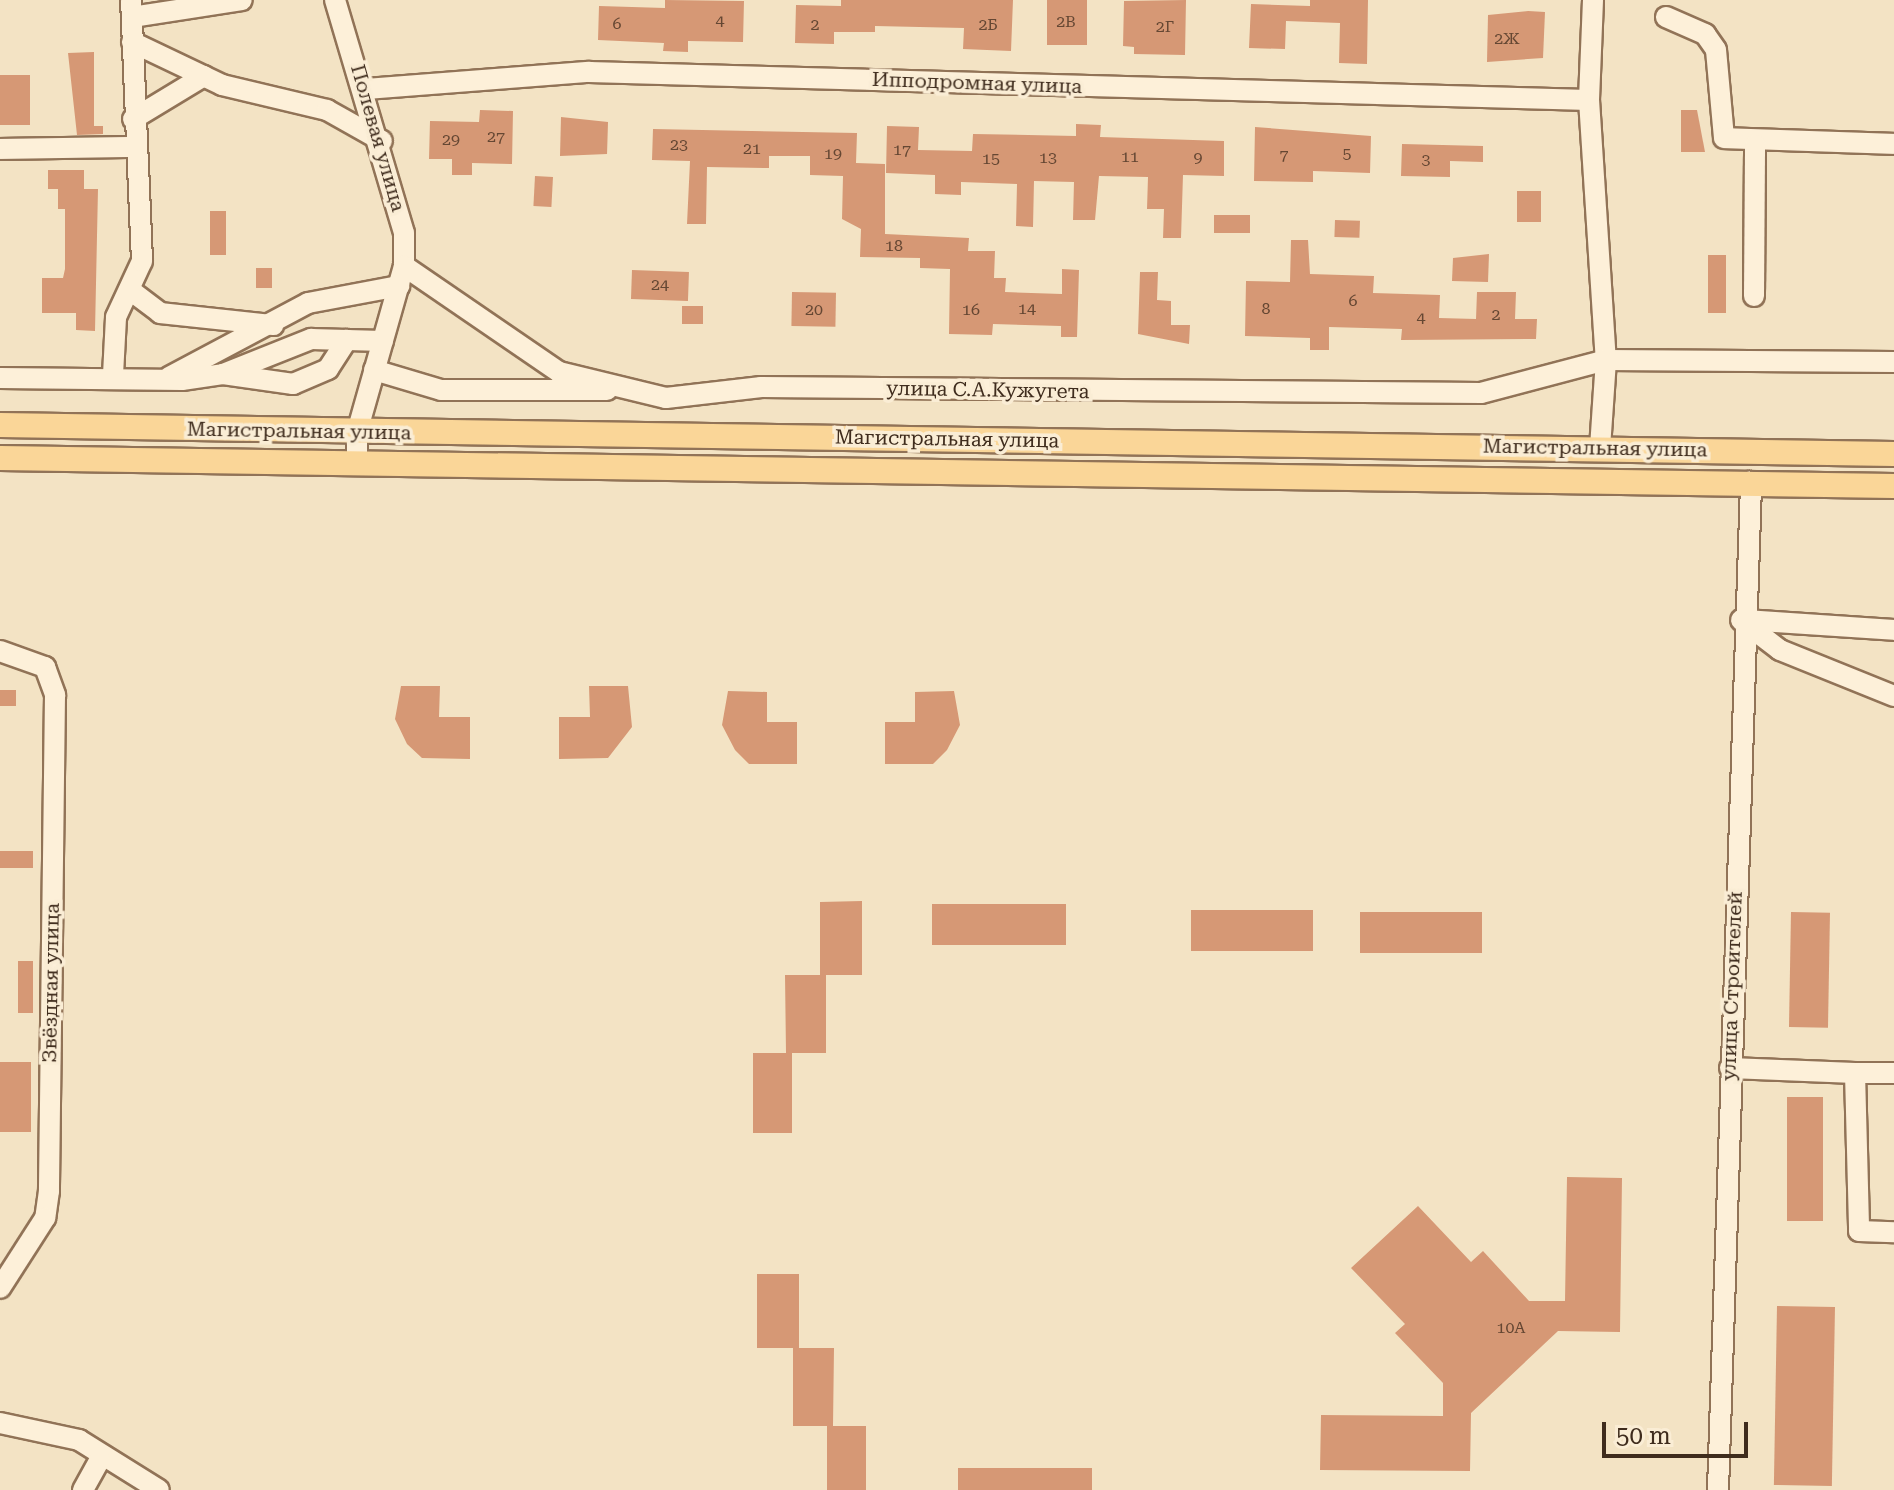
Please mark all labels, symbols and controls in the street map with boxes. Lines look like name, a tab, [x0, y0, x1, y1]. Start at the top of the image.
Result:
house number: 4	[716, 11, 724, 31]
house number: 2В	[1056, 12, 1076, 32]
house number: 6	[613, 14, 621, 34]
house number: 2	[811, 15, 819, 35]
house number: 2Б	[978, 15, 998, 35]
house number: 2Г	[1156, 17, 1174, 37]
house number: 2Ж	[1494, 29, 1520, 49]
street label: Полевая улица	[346, 62, 410, 214]
street label: Ипподромная улица	[871, 67, 1083, 99]
house number: 27	[487, 127, 505, 147]
house number: 29	[442, 130, 460, 150]
house number: 23	[670, 135, 688, 155]
house number: 21	[743, 139, 761, 159]
house number: 17	[893, 140, 911, 160]
house number: 19	[824, 144, 842, 164]
house number: 5	[1343, 144, 1351, 164]
house number: 7	[1280, 145, 1288, 165]
house number: 11	[1121, 147, 1139, 167]
house number: 13	[1039, 148, 1057, 168]
house number: 9	[1194, 148, 1202, 168]
house number: 15	[982, 149, 1000, 169]
house number: 3	[1422, 150, 1430, 170]
house number: 18	[885, 236, 903, 256]
house number: 24	[651, 275, 669, 295]
house number: 6	[1349, 291, 1357, 311]
house number: 14	[1018, 299, 1036, 319]
house number: 8	[1262, 299, 1270, 319]
house number: 20	[805, 300, 823, 320]
house number: 16	[962, 300, 980, 320]
house number: 2	[1492, 305, 1500, 325]
house number: 4	[1417, 308, 1425, 328]
street label: улица С.А.Кужугета	[886, 376, 1090, 404]
street label: Магистральная улица	[187, 417, 411, 445]
street label: Магистральная улица	[835, 425, 1059, 453]
street label: Магистральная улица	[1483, 434, 1707, 462]
street label: улица Строителей	[1717, 891, 1747, 1081]
street label: Звёздная улица	[38, 903, 64, 1063]
house number: 10А	[1496, 1318, 1526, 1338]
scale bar	[1606, 1406, 1752, 1456]
text: 50 m	[1616, 1422, 1671, 1450]

